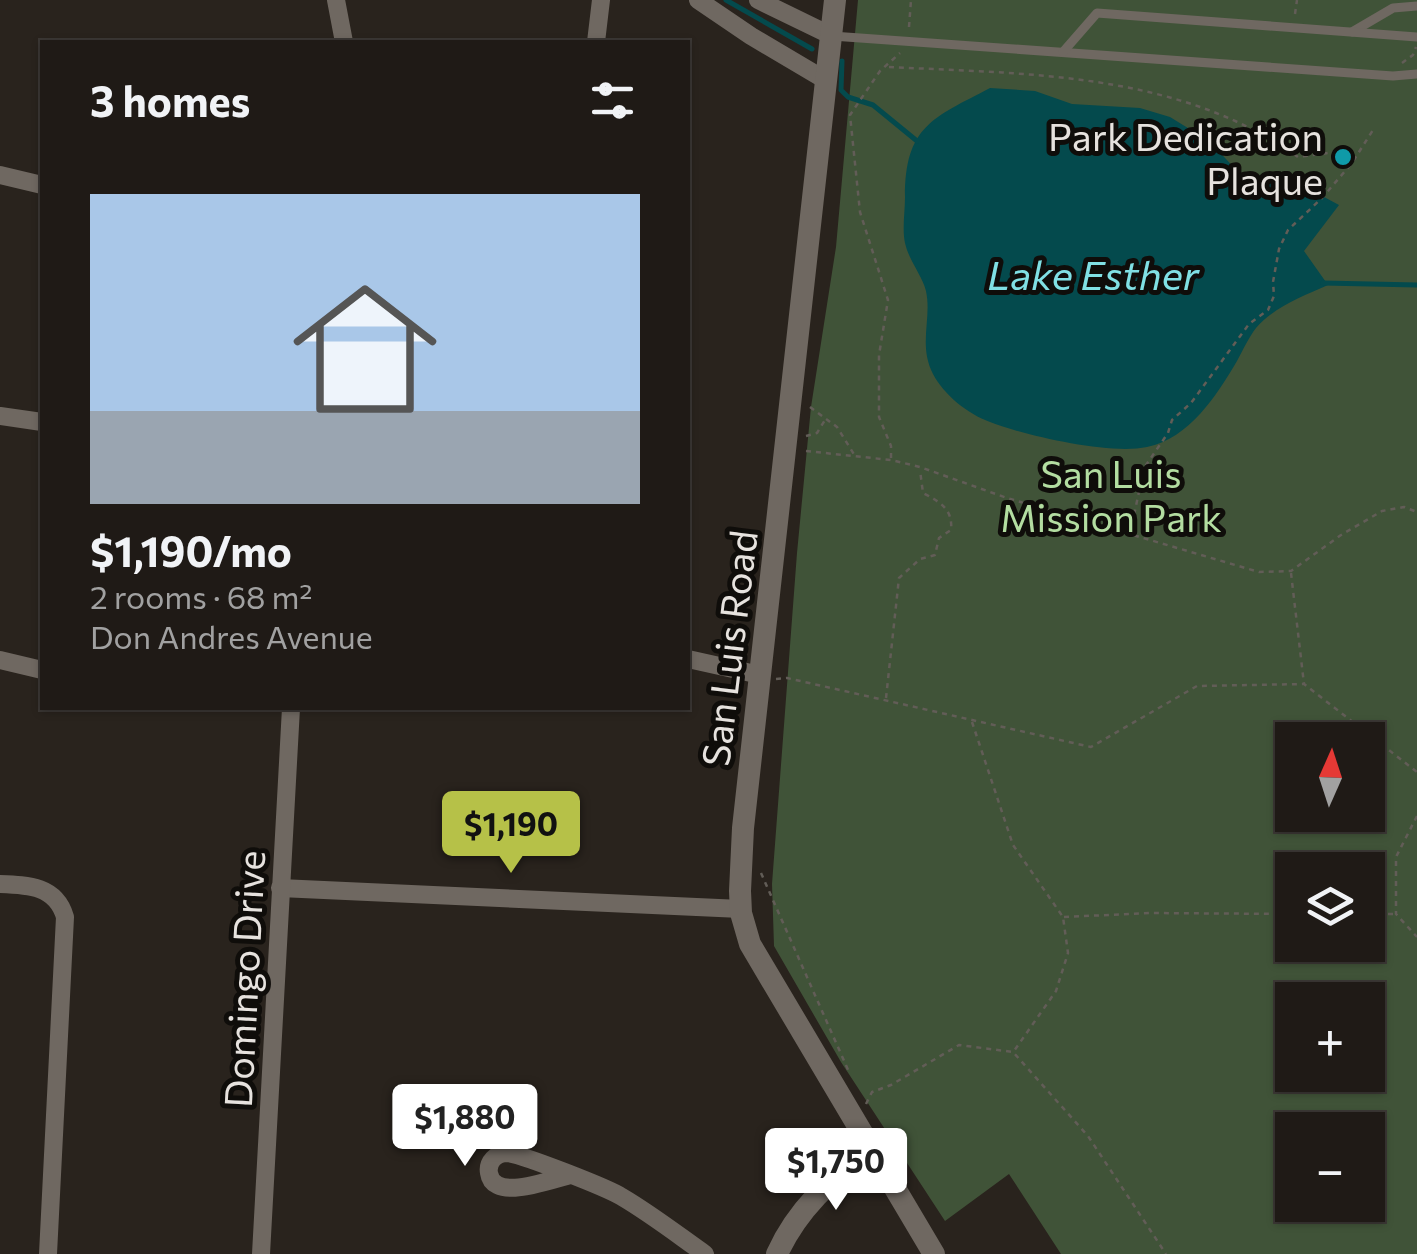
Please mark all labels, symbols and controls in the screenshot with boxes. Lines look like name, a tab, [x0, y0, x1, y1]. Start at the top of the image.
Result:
icon: filters	[585, 73, 640, 128]
text: 3 homes	[90, 74, 250, 126]
place label: Park Dedication Plaque	[1048, 112, 1323, 203]
marker: Park Dedication Plaque	[1332, 146, 1354, 168]
water label: Lake Esther	[987, 249, 1201, 298]
icon: home	[275, 259, 455, 439]
park label: San Luis Mission Park	[1000, 449, 1222, 540]
text: $1,190/mo	[90, 524, 292, 576]
street label: San Luis Road	[690, 527, 766, 769]
text: 2 rooms · 68 m²	[90, 576, 312, 616]
text: Don Andres Avenue	[90, 616, 373, 656]
north arrow	[1275, 722, 1385, 832]
map controls	[1275, 722, 1385, 1222]
pin: $1,190	[430, 791, 592, 876]
text: $1,190	[464, 803, 558, 843]
street label: Domingo Drive	[213, 849, 273, 1109]
button: layers	[1275, 852, 1385, 962]
button: +	[1275, 982, 1385, 1092]
pin: $1,880	[384, 1084, 546, 1169]
text: $1,880	[414, 1096, 516, 1136]
button: −	[1275, 1112, 1385, 1222]
pin: $1,750	[755, 1128, 917, 1213]
text: $1,750	[787, 1140, 885, 1180]

